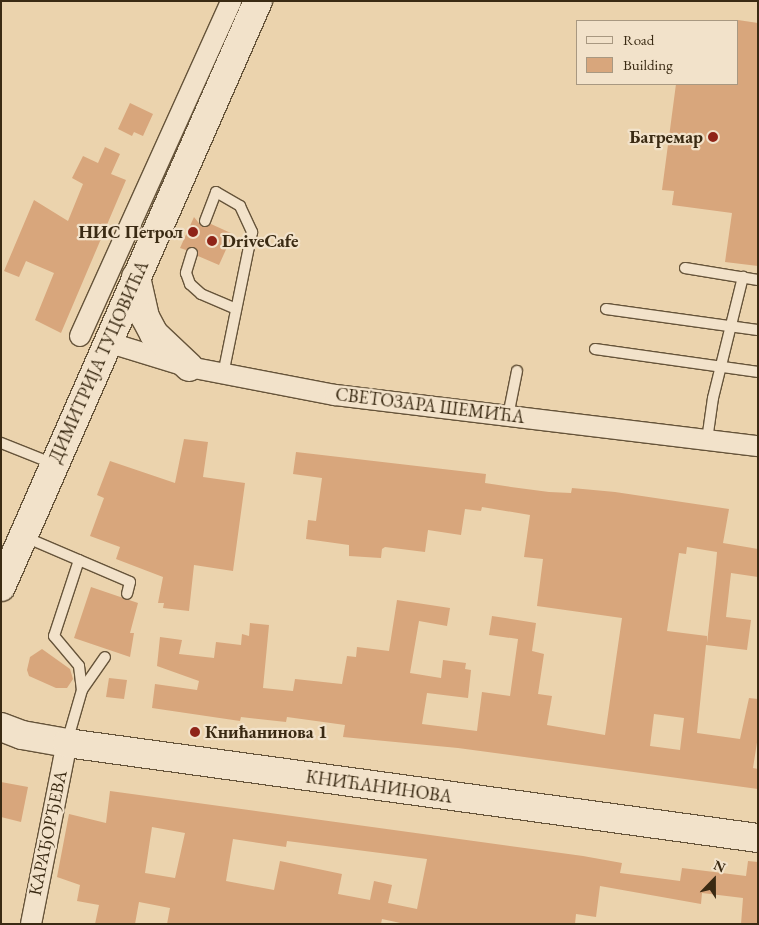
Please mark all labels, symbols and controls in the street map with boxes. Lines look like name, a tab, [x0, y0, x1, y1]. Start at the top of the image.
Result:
legend	[576, 20, 739, 85]
text: Road	[623, 30, 654, 49]
text: Building	[623, 55, 673, 74]
place label: Багремар	[629, 126, 703, 148]
marker: Багремар	[707, 131, 719, 143]
place label: НИС Петрол	[78, 221, 183, 243]
marker: НИС Петрол	[187, 226, 199, 238]
place label: DriveCafe	[222, 230, 298, 252]
marker: DriveCafe	[206, 235, 218, 247]
street label: ДИМИТРИЈА ТУЦОВИЋА	[45, 258, 153, 466]
street label: СВЕТОЗАРА ШЕМИЋА	[334, 384, 526, 428]
place label: Книћанинова 1	[205, 721, 327, 743]
marker: Книћанинова 1	[189, 726, 201, 738]
street label: КНИЋАНИНОВА	[304, 766, 454, 808]
street label: КАРАЂОРЂЕВА	[24, 768, 72, 898]
north arrow	[689, 855, 739, 905]
text: N	[711, 856, 728, 877]

